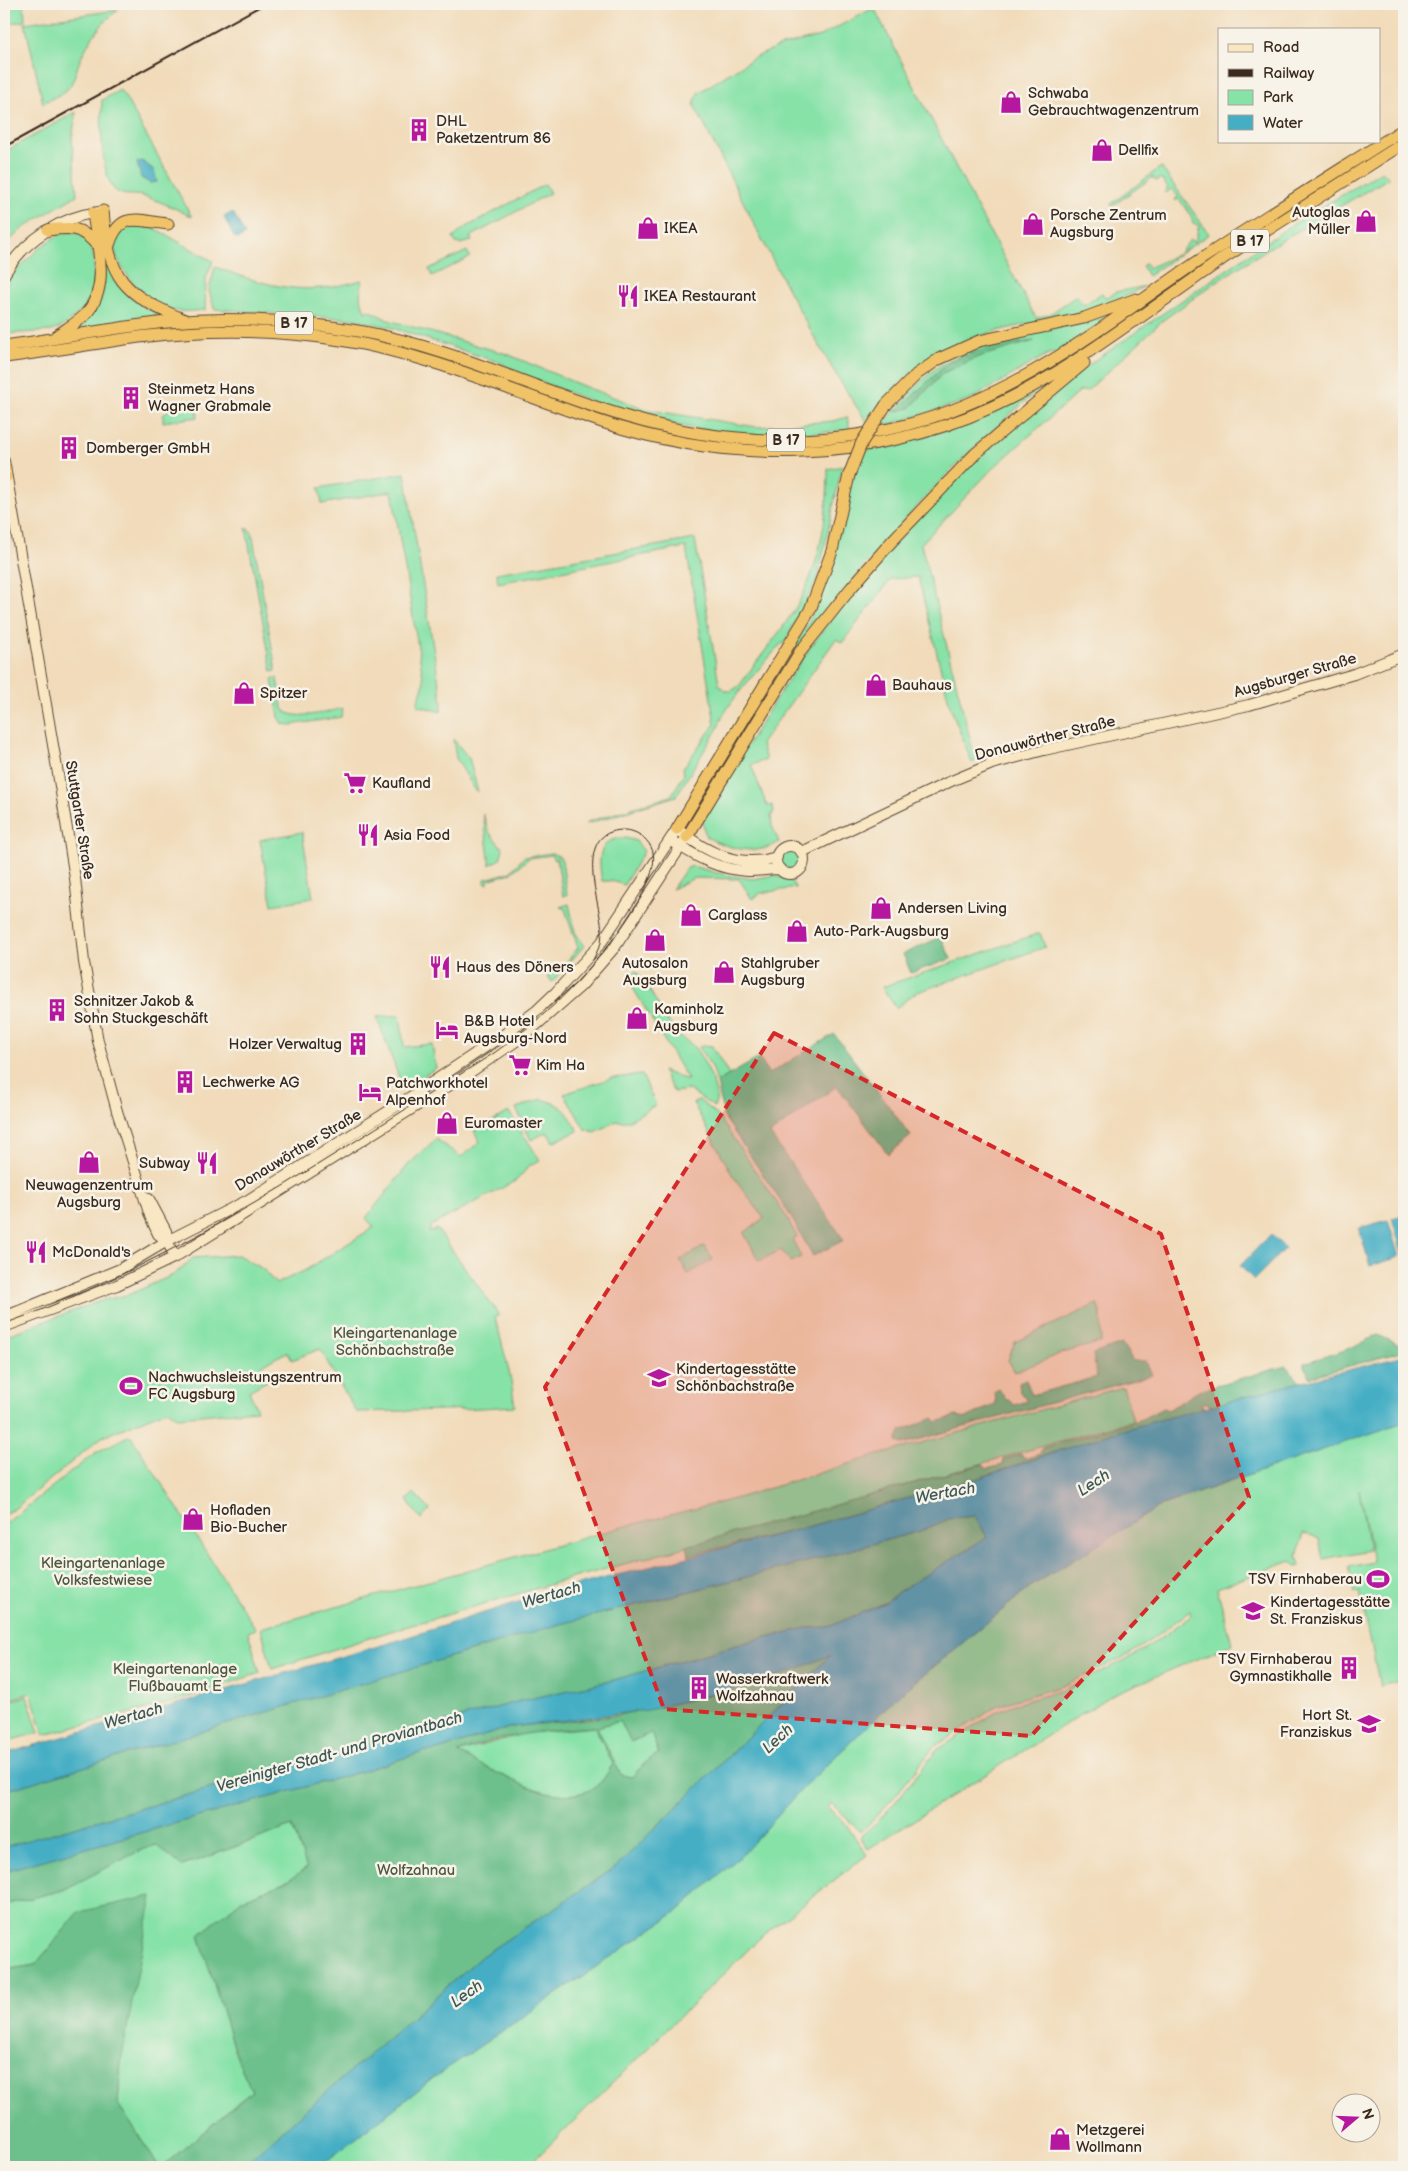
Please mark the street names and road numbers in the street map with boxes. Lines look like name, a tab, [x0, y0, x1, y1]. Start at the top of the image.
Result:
road number: B 17	[1231, 230, 1269, 252]
road number: B 17	[275, 312, 313, 334]
road number: B 17	[767, 428, 805, 452]
street label: Augsburger Straße	[1232, 649, 1359, 702]
street label: Donauwörther Straße	[973, 712, 1117, 765]
street label: Stuttgarter Straße	[61, 759, 98, 881]
street label: Donauwörther Straße	[232, 1105, 365, 1196]

